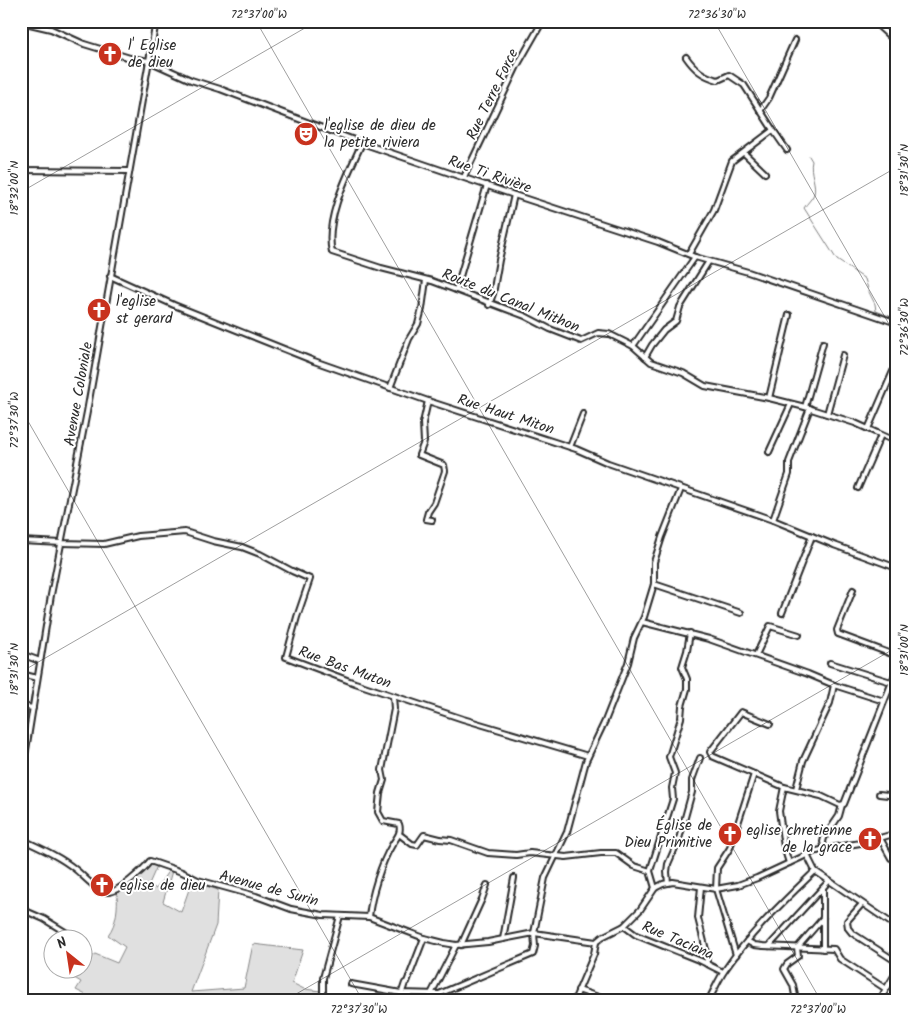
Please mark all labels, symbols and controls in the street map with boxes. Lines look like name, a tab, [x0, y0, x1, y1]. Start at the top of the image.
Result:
text: 72°37'00"W	[231, 5, 287, 24]
text: 72°36'30"W	[688, 5, 746, 24]
place label: l' Eglise de dieu	[128, 34, 176, 75]
church icon: l' Eglise de dieu	[97, 41, 123, 67]
street label: Rue Terre Force	[460, 44, 526, 144]
place label: l'eglise de dieu de la petite riviera	[324, 114, 436, 155]
theatre icon: l'eglise de dieu de la petite riviera	[293, 121, 319, 147]
text: 18°31'30"N	[895, 144, 914, 196]
street label: Rue Ti Rivière	[445, 149, 535, 201]
text: 18°32'00"N	[5, 161, 24, 215]
street label: Route du Canal Mithon	[438, 262, 583, 340]
place label: l'eglise st gerard	[116, 290, 173, 331]
church icon: l'eglise st gerard	[86, 297, 112, 323]
text: 72°36'30"W	[895, 298, 914, 356]
street label: Avenue Coloniale	[58, 340, 100, 448]
street label: Rue Haut Miton	[454, 388, 557, 442]
text: 72°37'30"W	[5, 392, 24, 448]
text: 18°31'00"N	[895, 624, 914, 676]
street label: Rue Bas Muton	[295, 640, 395, 696]
text: 18°31'30"N	[5, 643, 24, 695]
place label: Église de Dieu Primitive	[624, 814, 712, 855]
place label: eglise chretienne de la grace	[746, 819, 852, 860]
church icon: Église de Dieu Primitive	[717, 821, 743, 847]
church icon: eglise chretienne de la grace	[857, 826, 883, 852]
street label: Avenue de Surin	[216, 864, 321, 914]
church icon: eglise de dieu	[89, 872, 115, 898]
place label: eglise de dieu	[120, 874, 206, 898]
street label: Rue Taciana	[638, 915, 717, 967]
north arrow	[42, 930, 92, 980]
text: N	[53, 932, 71, 955]
text: 72°37'30"W	[331, 1000, 387, 1019]
text: 72°37'00"W	[790, 1000, 846, 1019]

